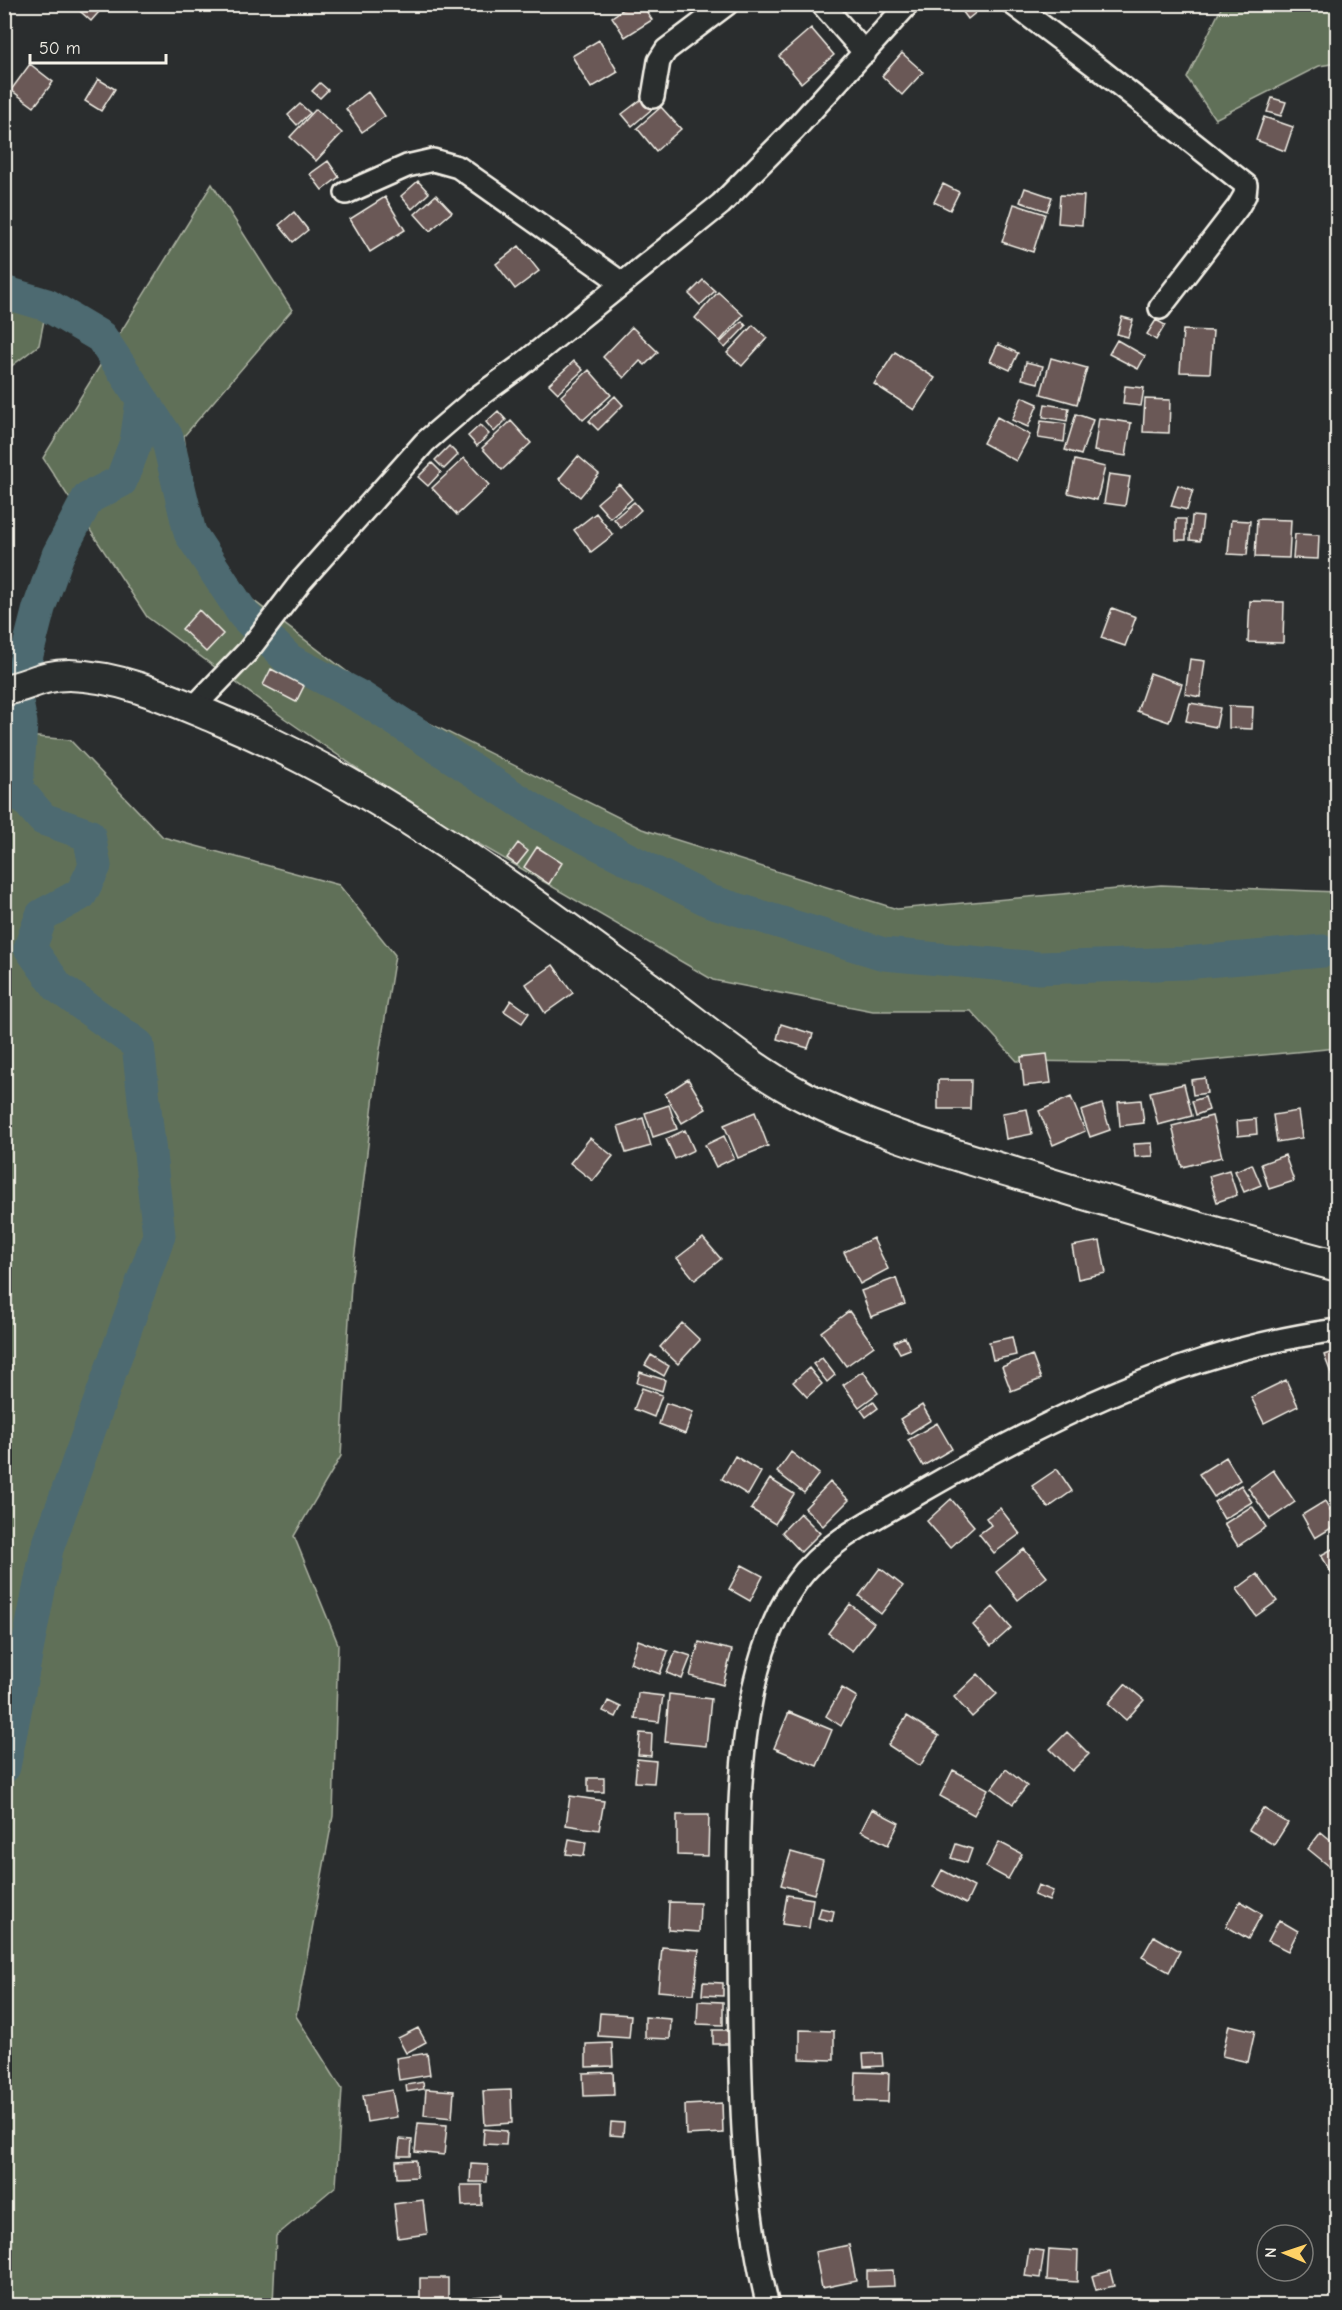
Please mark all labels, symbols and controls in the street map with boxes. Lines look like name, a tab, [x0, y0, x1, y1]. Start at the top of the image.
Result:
scale bar	[30, 27, 166, 65]
text: 50 m	[39, 38, 81, 59]
north arrow	[1255, 2223, 1315, 2283]
text: N	[1262, 2247, 1280, 2258]

